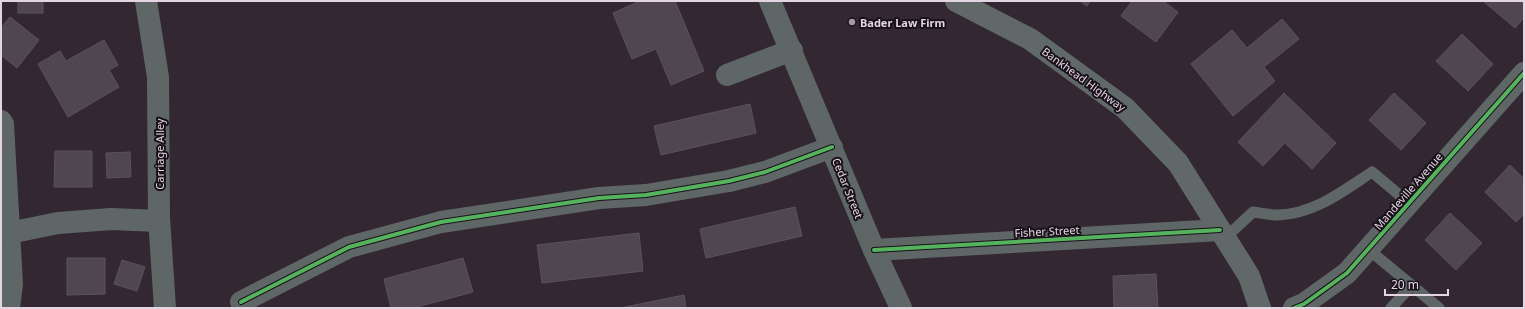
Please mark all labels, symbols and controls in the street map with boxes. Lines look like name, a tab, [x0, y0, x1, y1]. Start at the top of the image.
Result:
place label: Bader Law Firm	[860, 15, 945, 30]
marker: Bader Law Firm	[847, 17, 857, 27]
street label: Bankhead Highway	[1039, 44, 1129, 115]
street label: Carriage Alley	[152, 118, 167, 190]
street label: Mandeville Avenue	[1370, 149, 1446, 233]
street label: Cedar Street	[829, 155, 867, 221]
street label: Fisher Street	[1014, 222, 1080, 240]
scale bar	[1385, 271, 1448, 297]
text: 20 m	[1391, 276, 1419, 293]

